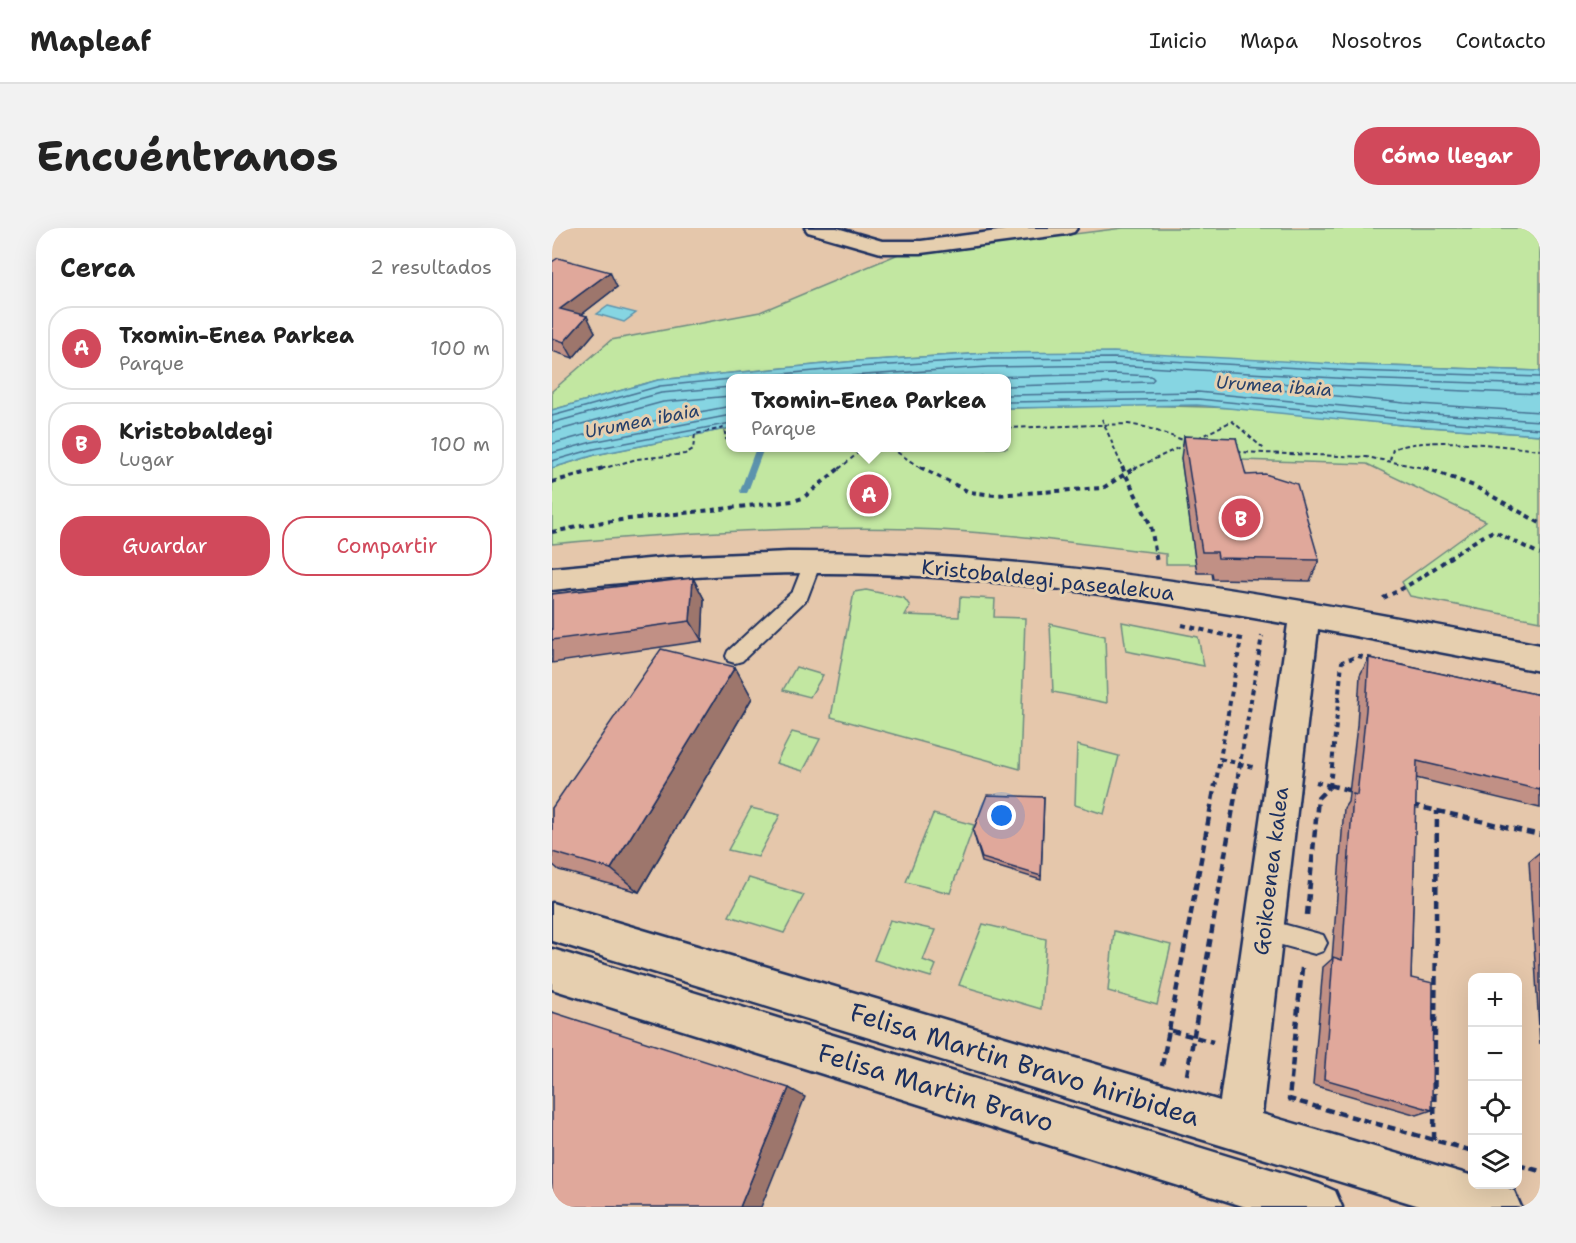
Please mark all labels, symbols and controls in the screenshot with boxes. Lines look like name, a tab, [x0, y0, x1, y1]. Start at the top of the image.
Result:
text: Mapleaf	[30, 22, 151, 60]
text: Inicio	[1149, 27, 1207, 55]
text: Mapa	[1240, 27, 1298, 55]
text: Nosotros	[1331, 27, 1422, 55]
text: Contacto	[1455, 27, 1546, 55]
button: Cómo llegar	[1354, 127, 1540, 185]
text: Encuéntranos	[36, 128, 338, 184]
text: Cerca	[60, 250, 135, 285]
text: 2 resultados	[370, 254, 492, 280]
text: Txomin-Enea Parkea	[119, 321, 354, 350]
text: A	[74, 335, 89, 361]
text: 100 m	[430, 335, 490, 361]
text: Parque	[119, 350, 184, 376]
water label: Urumea ibaia	[1215, 370, 1333, 402]
popup	[726, 374, 1011, 452]
text: Txomin-Enea Parkea	[751, 386, 986, 415]
water label: Urumea ibaia	[583, 398, 701, 444]
text: Parque	[751, 415, 816, 441]
text: Kristobaldegi	[119, 417, 273, 446]
text: B	[75, 431, 88, 457]
text: 100 m	[430, 431, 490, 457]
text: Lugar	[119, 446, 175, 472]
pin: A	[850, 472, 888, 516]
pin: B	[1222, 496, 1260, 540]
button: Guardar	[60, 516, 270, 576]
button: Compartir	[282, 516, 492, 576]
street label: Kristobaldegi pasealekua	[920, 553, 1176, 607]
street label: Goikoenea kalea	[1247, 785, 1295, 957]
your location	[987, 801, 1016, 830]
map controls	[1468, 973, 1522, 1189]
button: +	[1468, 973, 1522, 1027]
street label: Felisa Martin Bravo hiribidea	[846, 996, 1204, 1132]
button: −	[1468, 1027, 1522, 1081]
street label: Felisa Martin Bravo	[814, 1036, 1058, 1138]
button: locate	[1468, 1081, 1522, 1135]
button: layers	[1468, 1135, 1522, 1189]

